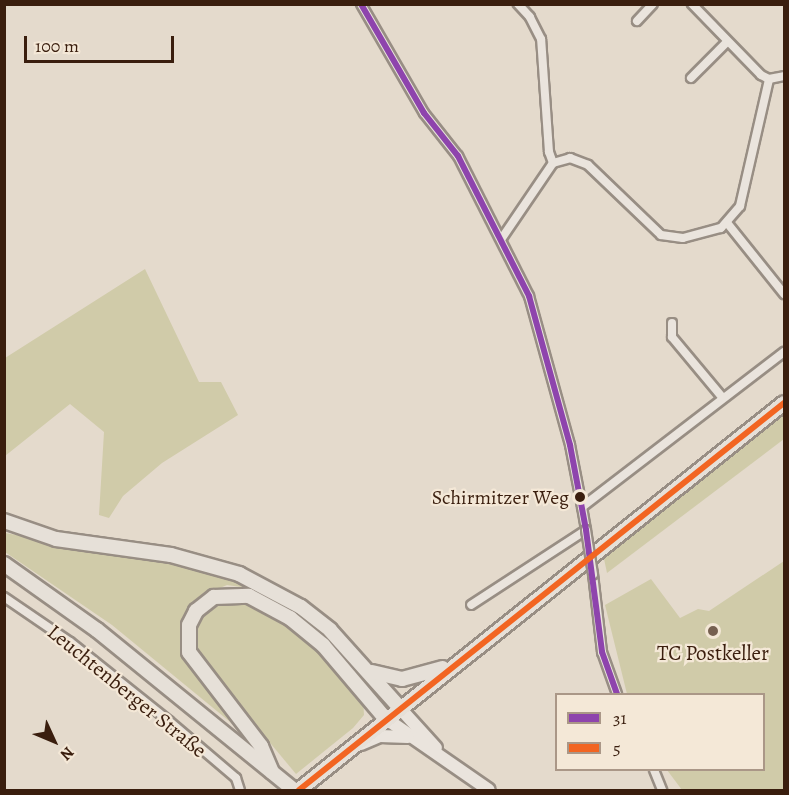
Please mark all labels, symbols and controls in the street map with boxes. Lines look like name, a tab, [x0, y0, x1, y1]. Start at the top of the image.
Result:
scale bar	[27, 24, 177, 62]
text: 100 m	[35, 34, 79, 58]
place label: Schirmitzer Weg	[432, 485, 569, 509]
marker: Schirmitzer Weg	[574, 491, 586, 503]
street label: Leuchtenberger Straße	[42, 619, 212, 763]
marker: TC Postkeller	[706, 624, 720, 638]
place label: TC Postkeller	[657, 640, 769, 666]
legend	[555, 693, 765, 771]
text: 31	[613, 706, 627, 730]
north arrow	[24, 711, 84, 771]
text: 5	[613, 736, 621, 760]
text: N	[55, 742, 79, 765]

